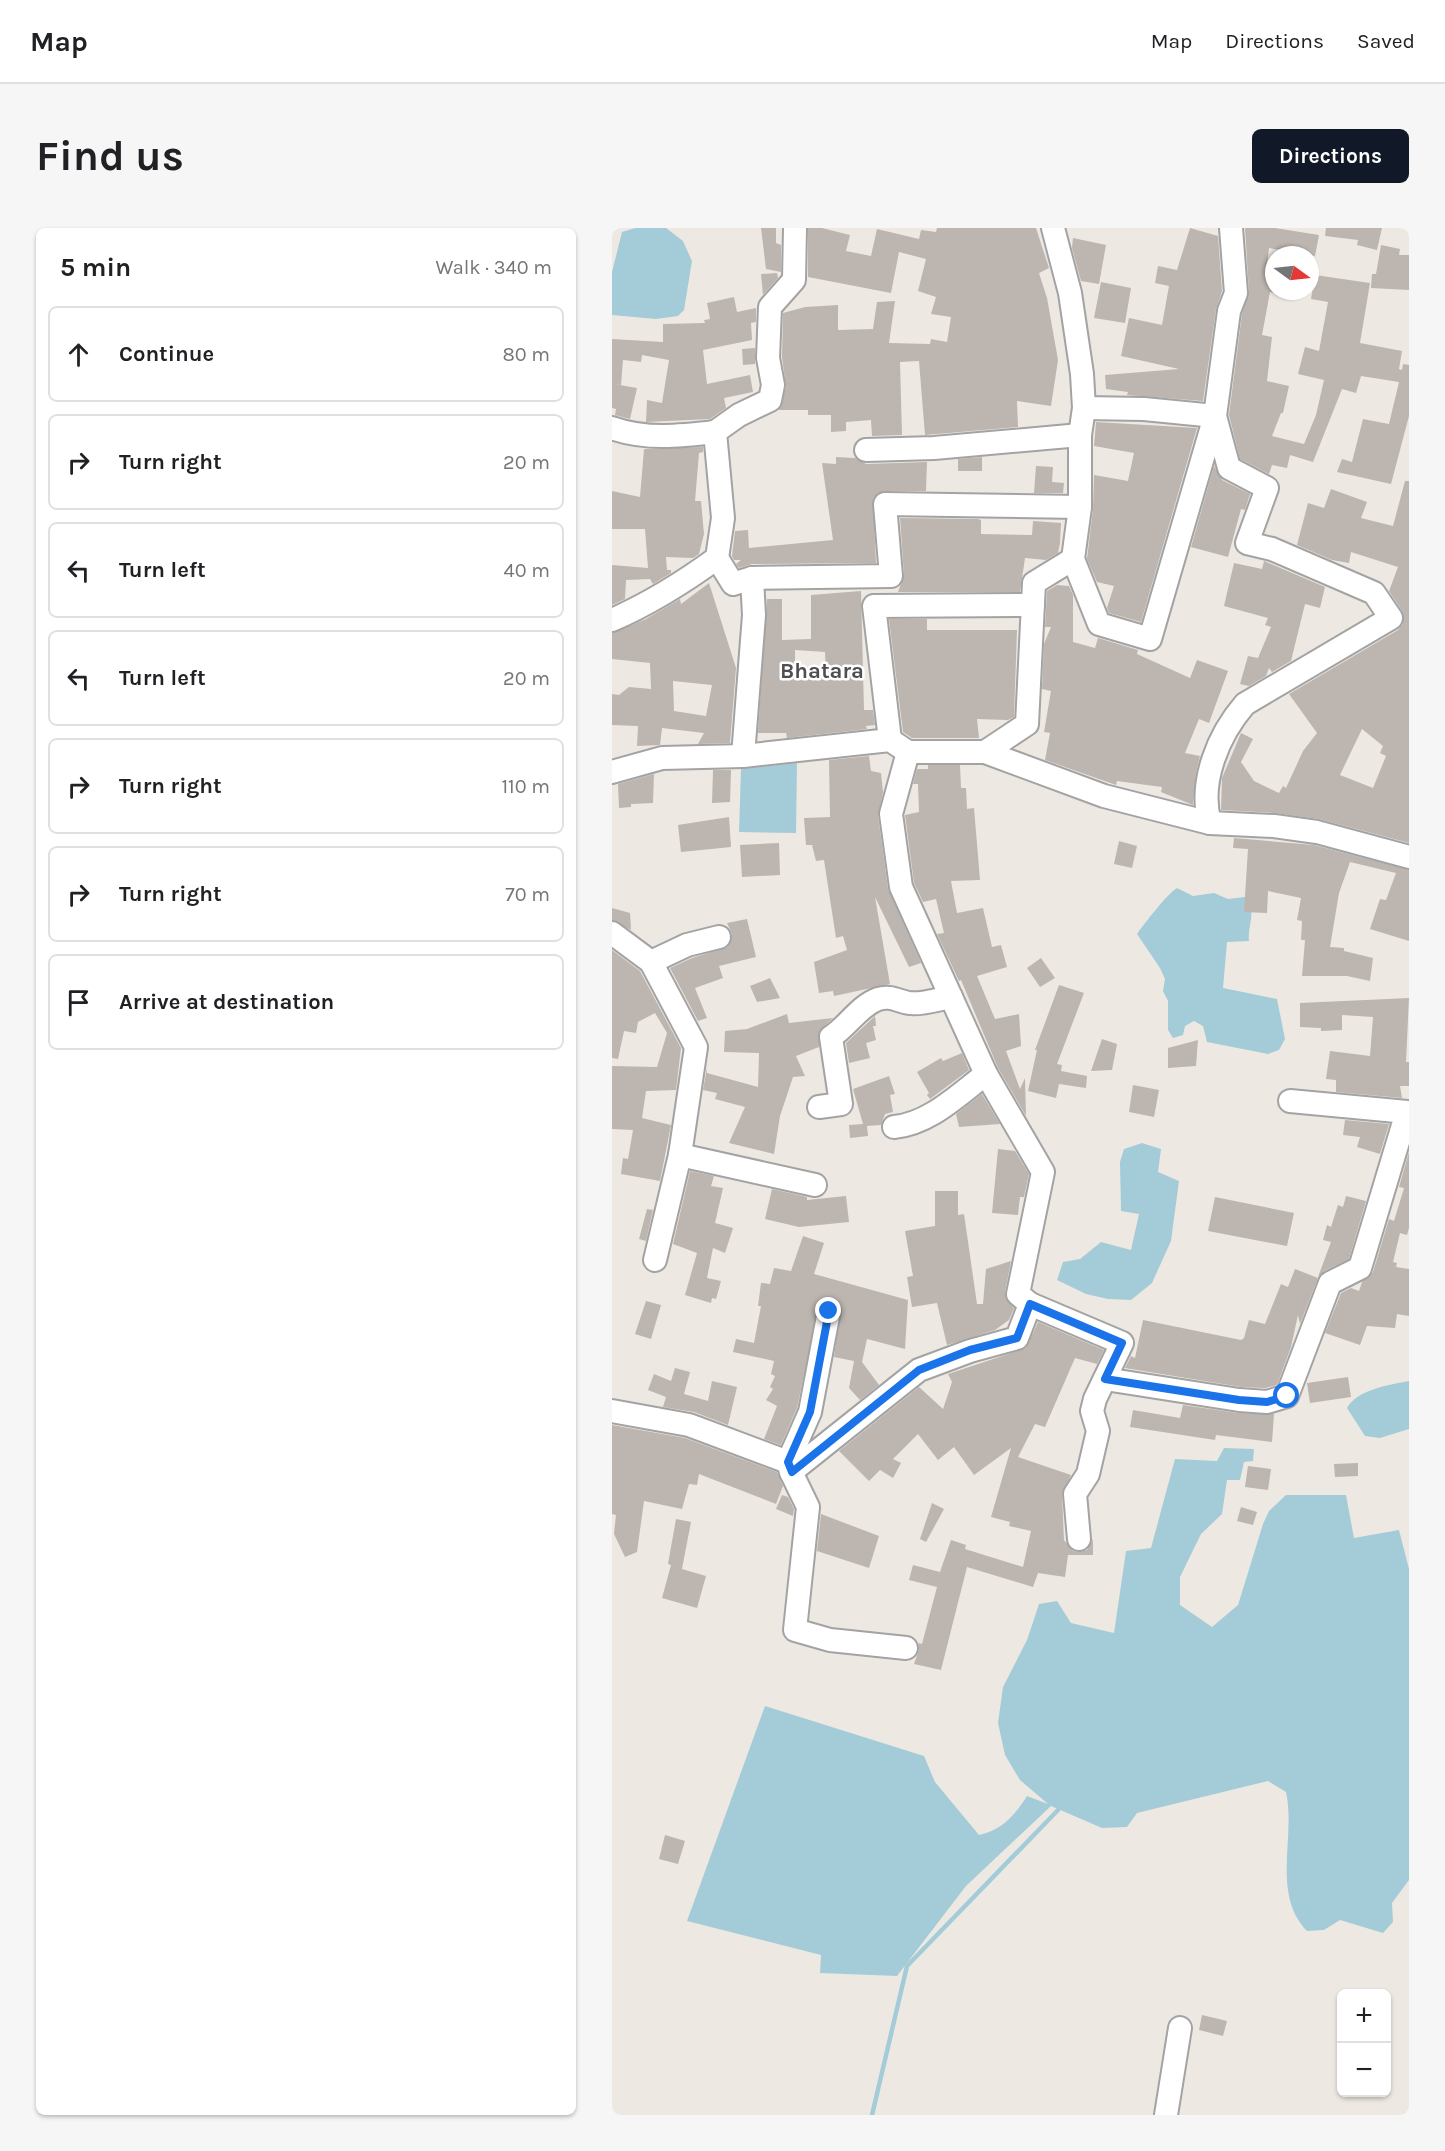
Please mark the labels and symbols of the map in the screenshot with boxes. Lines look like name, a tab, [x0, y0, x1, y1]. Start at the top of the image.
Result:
north arrow	[1265, 246, 1319, 300]
district label: Bhatara	[780, 658, 864, 684]
route end	[815, 1297, 841, 1323]
route start	[1273, 1382, 1299, 1408]

